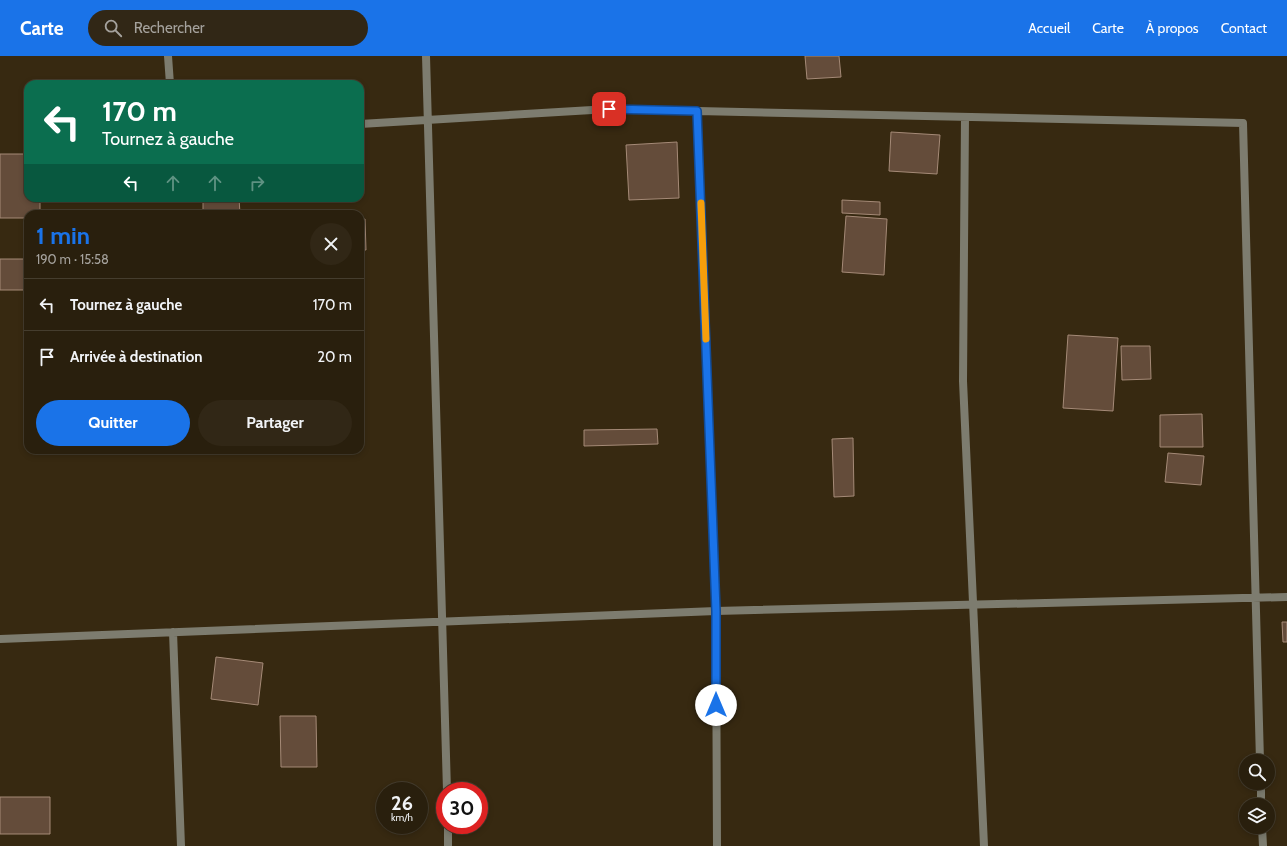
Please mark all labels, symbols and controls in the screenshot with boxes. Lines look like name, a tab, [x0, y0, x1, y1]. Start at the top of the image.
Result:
search box	[88, 10, 368, 46]
text: Carte	[20, 17, 64, 40]
icon: search	[102, 17, 124, 39]
text: Rechercher	[134, 19, 205, 37]
text: Accueil	[1028, 19, 1070, 37]
text: Carte	[1092, 19, 1124, 37]
text: À propos	[1146, 19, 1199, 37]
text: Contact	[1221, 19, 1267, 37]
pin	[592, 92, 626, 126]
text: 170 m	[102, 94, 177, 128]
icon: left	[36, 96, 88, 148]
icon: arrive	[598, 98, 620, 120]
text: Tournez à gauche	[102, 128, 234, 150]
icon: left	[120, 172, 142, 194]
icon: ahead	[162, 172, 184, 194]
icon: ahead	[204, 172, 226, 194]
icon: right	[246, 172, 268, 194]
text: 1 min	[36, 221, 90, 250]
button: close	[310, 223, 352, 265]
text: 190 m · 15:58	[36, 251, 109, 267]
icon: left	[36, 294, 58, 316]
text: Tournez à gauche	[70, 296, 182, 314]
text: 170 m	[313, 296, 352, 314]
icon: arrive	[36, 346, 58, 368]
text: Arrivée à destination	[70, 348, 202, 366]
text: 20 m	[317, 348, 352, 366]
button: Quitter	[36, 400, 190, 446]
button: Partager	[198, 400, 352, 446]
position arrow	[695, 684, 737, 726]
map controls	[1239, 754, 1275, 834]
button: search	[1239, 754, 1275, 790]
speed limit sign: 30	[436, 782, 488, 834]
text: 26	[391, 791, 413, 815]
button: layers	[1239, 798, 1275, 834]
text: km/h	[391, 811, 413, 824]

